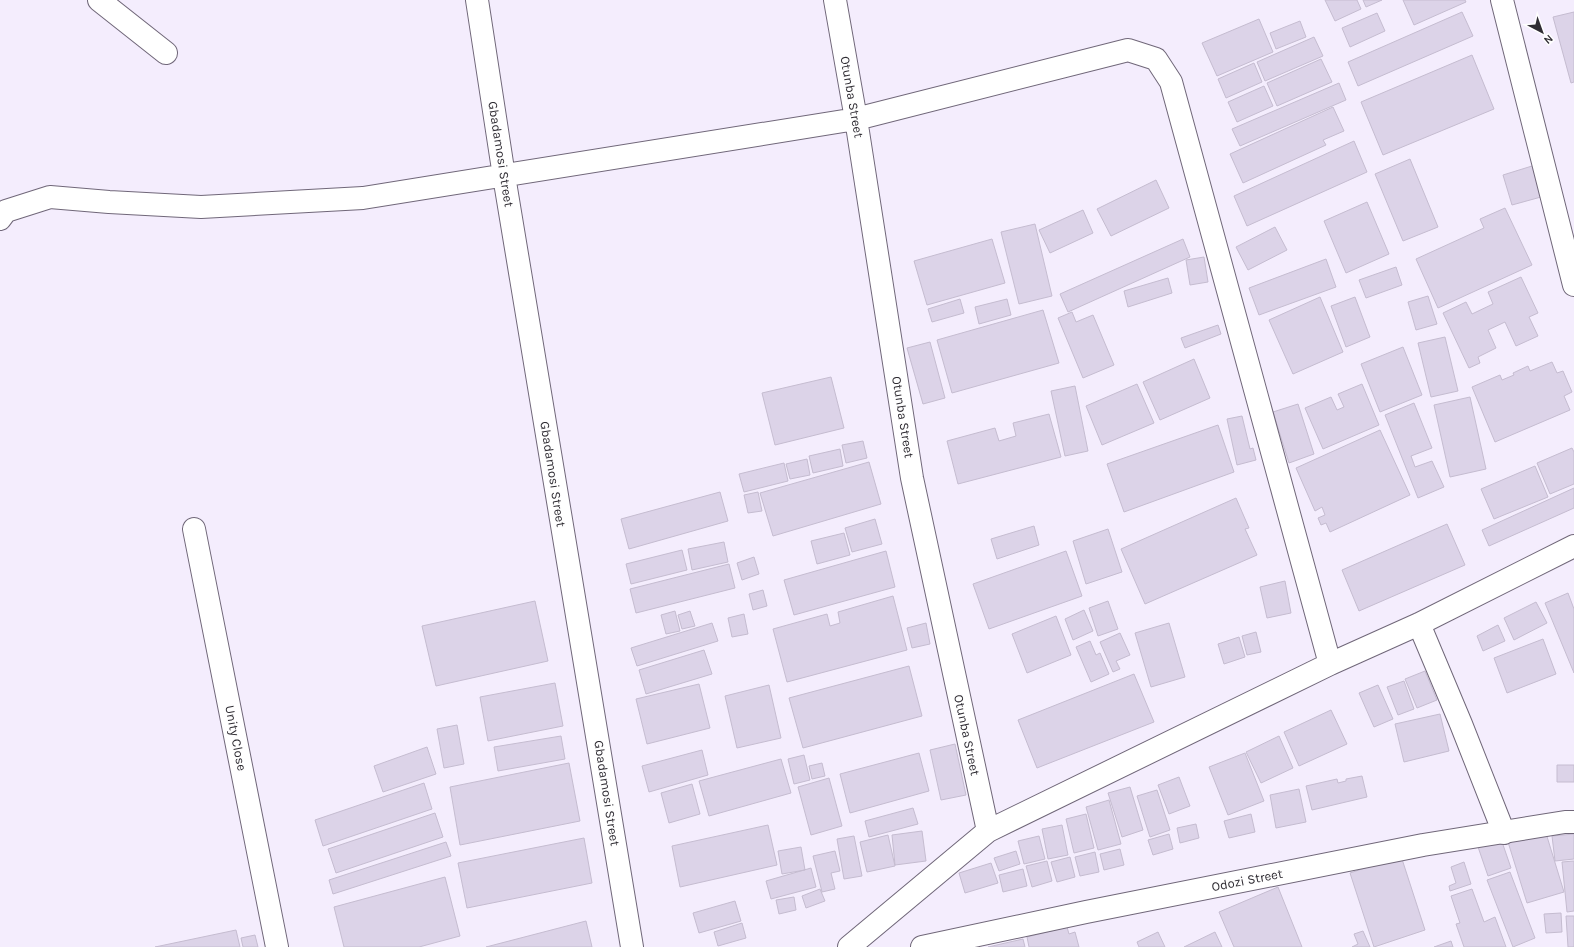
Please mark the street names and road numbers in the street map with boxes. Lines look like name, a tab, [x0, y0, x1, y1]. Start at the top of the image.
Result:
street label: Otunba Street	[837, 55, 867, 139]
street label: Gbadamosi Street	[485, 100, 517, 208]
street label: Otunba Street	[889, 375, 917, 459]
street label: Gbadamosi Street	[537, 420, 569, 528]
street label: Otunba Street	[951, 693, 983, 777]
street label: Unity Close	[222, 704, 250, 772]
street label: Gbadamosi Street	[591, 739, 623, 847]
street label: Odozi Street	[1210, 866, 1284, 894]

